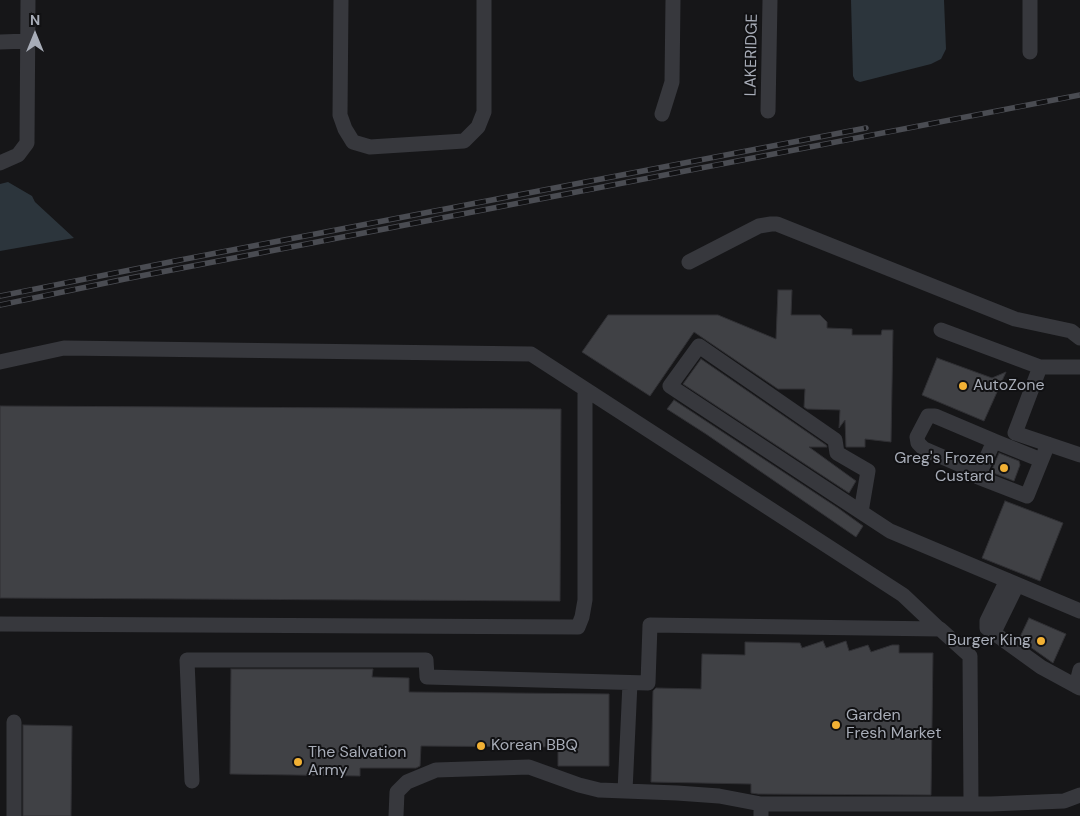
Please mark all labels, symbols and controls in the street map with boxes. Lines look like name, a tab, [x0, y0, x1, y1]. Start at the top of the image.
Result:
north arrow	[10, 10, 60, 60]
text: N	[30, 11, 40, 29]
street label: LAKERIDGE	[742, 13, 762, 97]
place label: AutoZone	[973, 376, 1045, 396]
marker: AutoZone	[957, 380, 969, 392]
place label: Greg's Frozen Custard	[894, 449, 994, 487]
marker: Greg's Frozen Custard	[998, 462, 1010, 474]
place label: Burger King	[947, 631, 1031, 651]
marker: Burger King	[1035, 635, 1047, 647]
place label: Garden Fresh Market	[846, 706, 941, 744]
marker: Garden Fresh Market	[830, 719, 842, 731]
place label: Korean BBQ	[491, 736, 578, 756]
marker: Korean BBQ	[475, 740, 487, 752]
place label: The Salvation Army	[308, 743, 406, 781]
marker: The Salvation Army	[292, 756, 304, 768]

